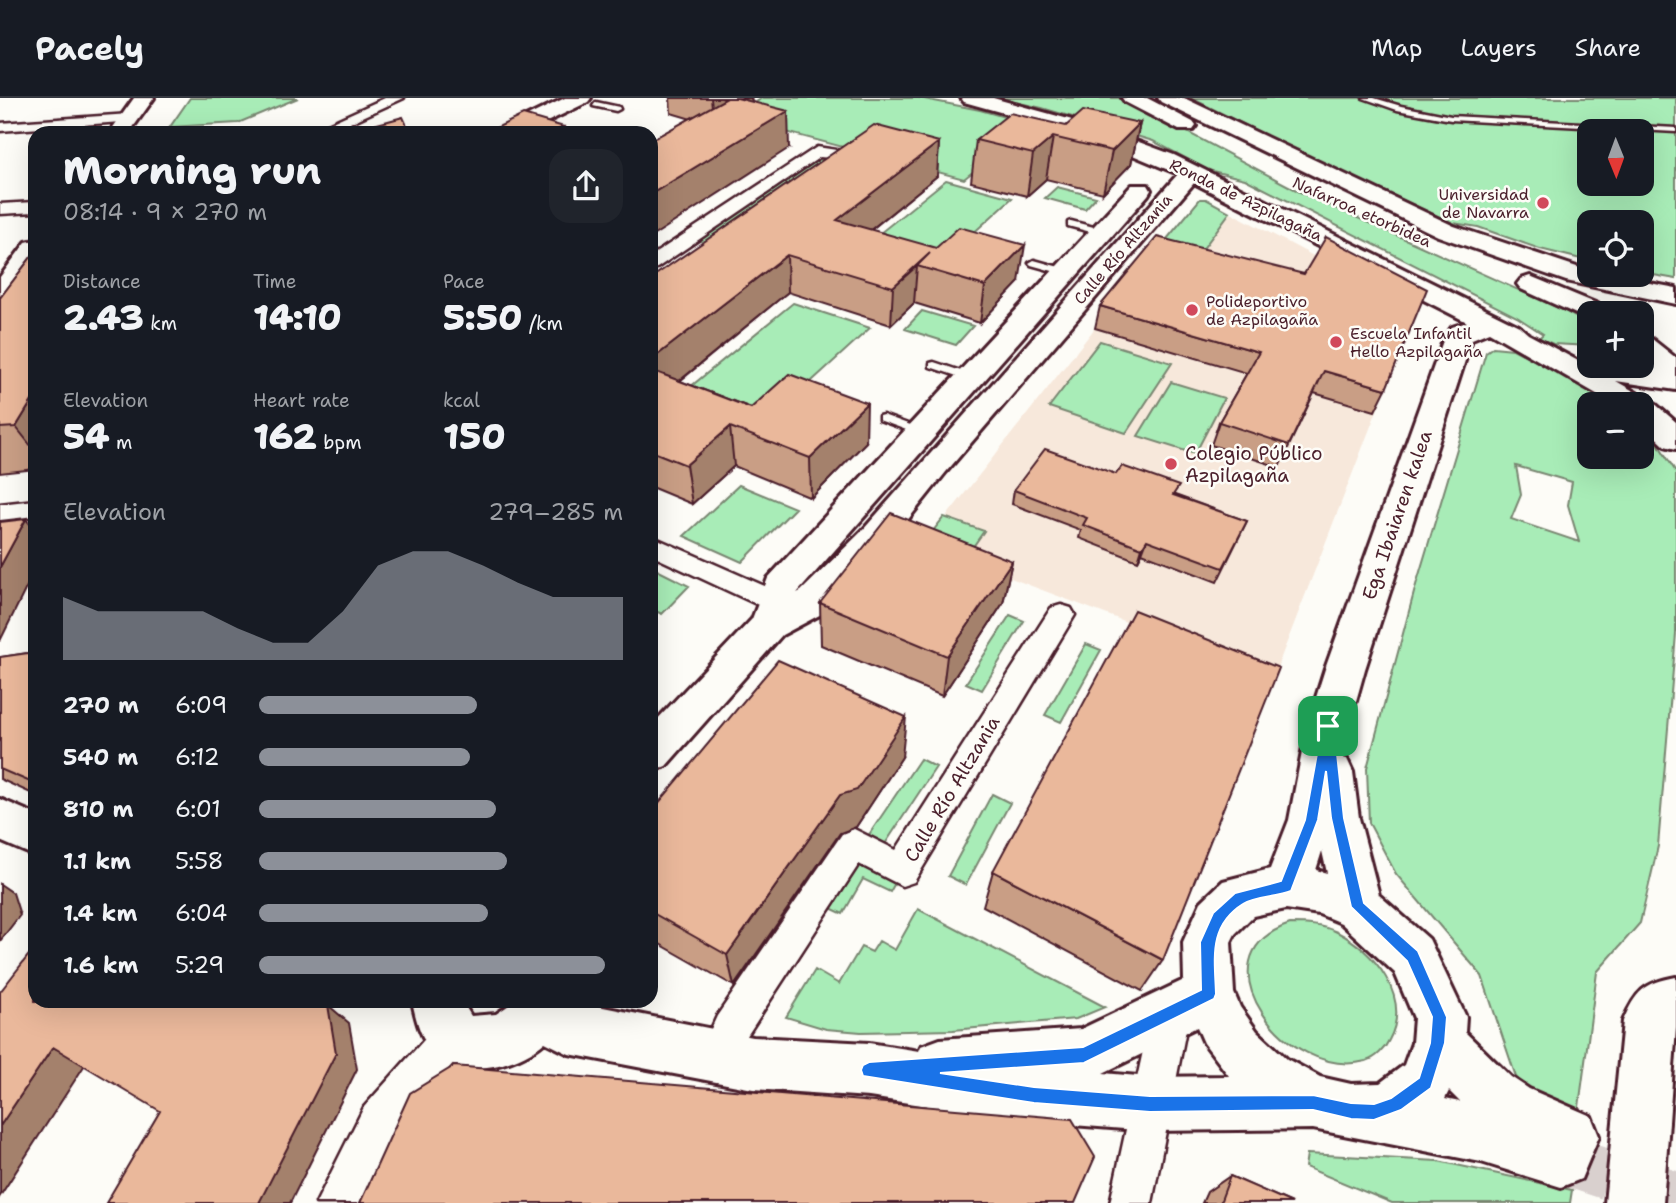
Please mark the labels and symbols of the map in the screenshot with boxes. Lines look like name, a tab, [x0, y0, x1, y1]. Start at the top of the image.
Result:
north arrow	[1577, 119, 1654, 196]
street label: Ronda de Azpilagaña	[1166, 154, 1326, 246]
street label: Nafarroa etorbidea	[1289, 172, 1435, 252]
place label: Universidad de Navarra	[1438, 184, 1529, 223]
street label: Calle Río Altzania	[1069, 189, 1177, 309]
marker: Universidad de Navarra	[1535, 195, 1551, 211]
place label: Polideportivo de Azpilagaña	[1206, 291, 1318, 330]
marker: Polideportivo de Azpilagaña	[1184, 302, 1200, 318]
place label: Escuela Infantil Hello Azpilagaña	[1350, 323, 1483, 362]
marker: Escuela Infantil Hello Azpilagaña	[1328, 334, 1344, 350]
street label: Ega Ibaiaren kalea	[1356, 427, 1438, 603]
place label: Colegio Público Azpilagaña	[1185, 441, 1322, 488]
marker: Colegio Público Azpilagaña	[1163, 456, 1179, 472]
pin	[1298, 696, 1358, 756]
street label: Calle Río Altzania	[898, 711, 1006, 867]

